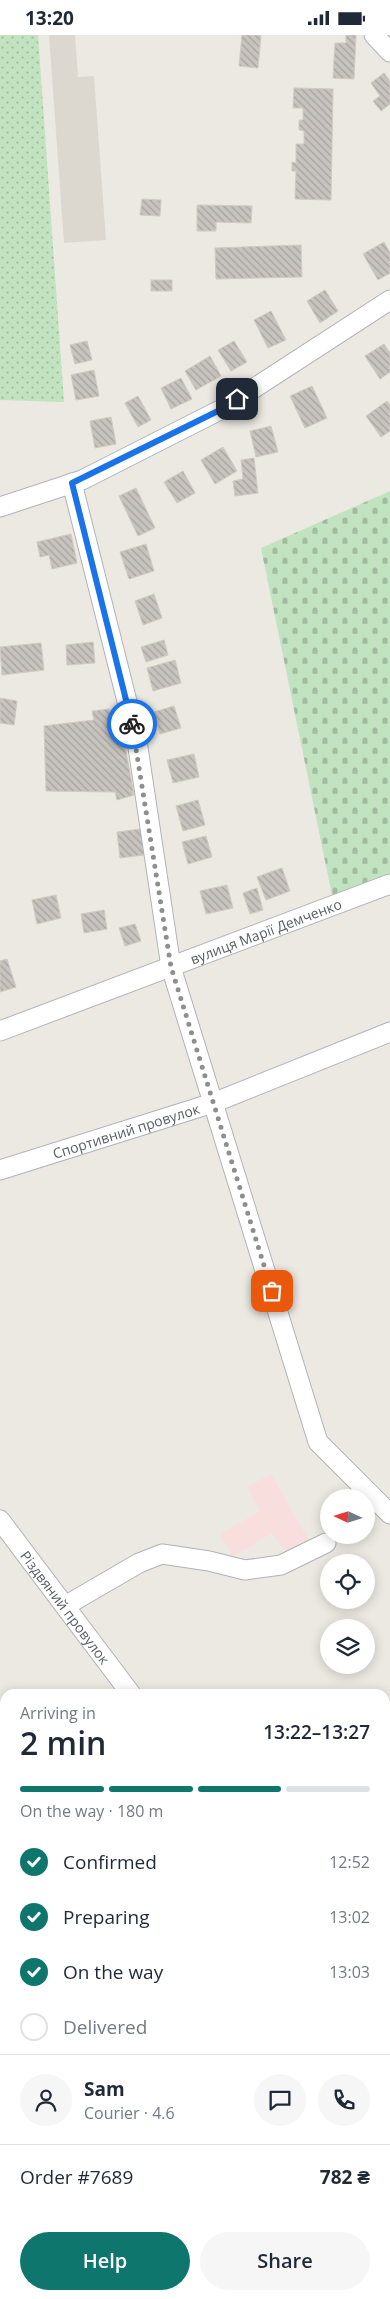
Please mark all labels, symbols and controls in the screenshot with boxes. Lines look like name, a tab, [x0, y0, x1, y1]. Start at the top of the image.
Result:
text: 13:20	[25, 5, 74, 31]
pin	[216, 378, 258, 420]
icon: home	[223, 385, 251, 413]
courier	[107, 699, 157, 749]
icon: bike	[118, 710, 146, 738]
street label: вулиця Марії Демченко	[187, 894, 344, 968]
street label: Спортивний провулок	[50, 1098, 202, 1162]
pin	[251, 1270, 293, 1312]
icon: bag	[258, 1277, 286, 1305]
north arrow	[320, 1489, 375, 1544]
map controls	[320, 1489, 375, 1674]
street label: Різдвяний провулок	[17, 1547, 115, 1668]
button: locate	[320, 1554, 375, 1609]
button: layers	[320, 1619, 375, 1674]
text: Arriving in	[20, 1702, 96, 1724]
text: 13:22–13:27	[263, 1719, 370, 1745]
text: 2 min	[20, 1721, 106, 1764]
text: On the way · 180 m	[20, 1800, 163, 1822]
icon: check	[20, 1848, 48, 1876]
text: Confirmed	[63, 1849, 157, 1875]
text: 12:52	[329, 1851, 370, 1873]
icon: check	[20, 1903, 48, 1931]
text: Preparing	[63, 1904, 150, 1930]
text: 13:02	[329, 1906, 370, 1928]
icon: check	[20, 1958, 48, 1986]
text: On the way	[63, 1959, 163, 1985]
text: 13:03	[329, 1961, 370, 1983]
text: Delivered	[63, 2014, 147, 2040]
button: person	[20, 2074, 72, 2126]
button: chat	[254, 2074, 306, 2126]
button: phone	[318, 2074, 370, 2126]
text: Sam	[84, 2076, 125, 2102]
text: Courier · 4.6	[84, 2102, 175, 2124]
text: Order #7689	[20, 2164, 133, 2190]
text: 782 ₴	[320, 2164, 370, 2190]
button: Help	[20, 2232, 190, 2290]
button: Share	[200, 2232, 370, 2290]

